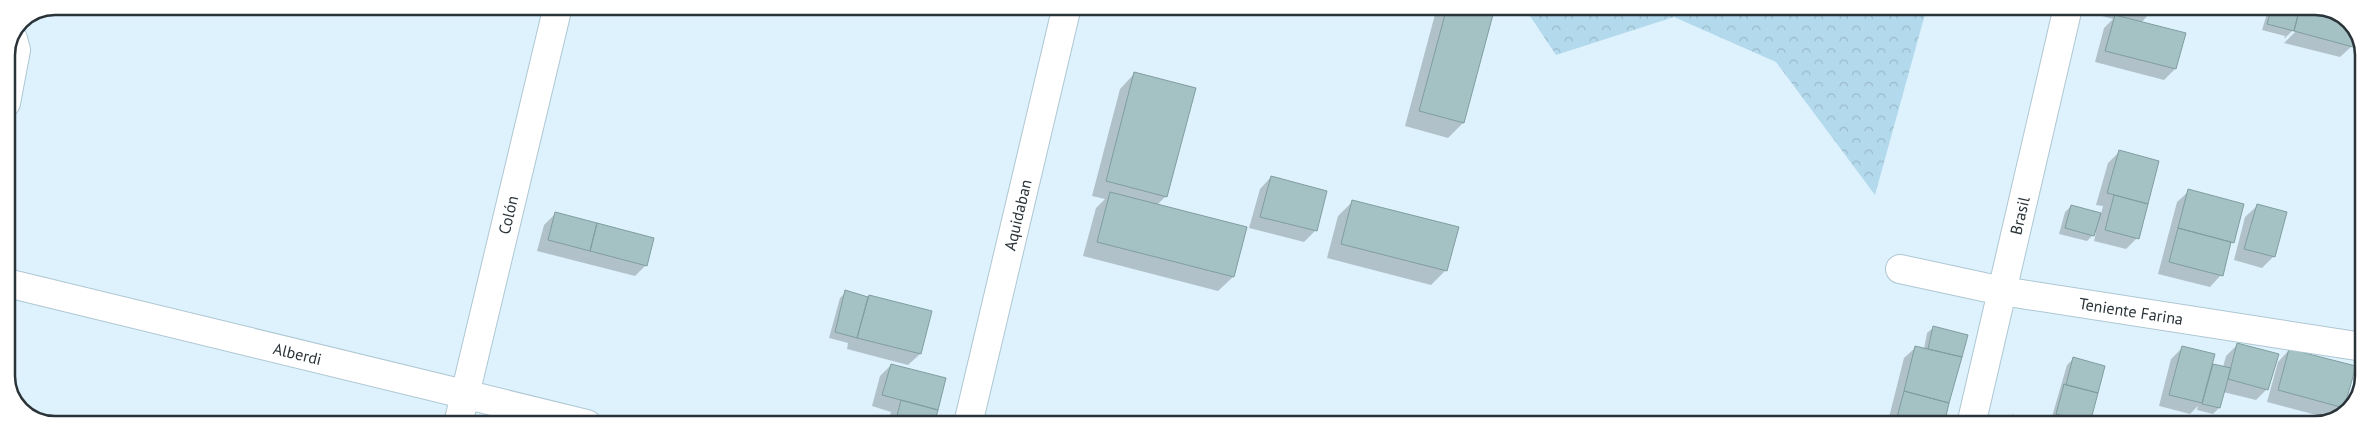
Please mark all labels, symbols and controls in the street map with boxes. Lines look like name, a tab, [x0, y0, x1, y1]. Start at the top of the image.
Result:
street label: Aquidaban	[999, 177, 1036, 252]
street label: Colón	[494, 194, 522, 236]
street label: Brasil	[2006, 194, 2034, 237]
street label: Teniente Farina	[2078, 293, 2185, 329]
street label: Alberdi	[271, 338, 324, 369]

